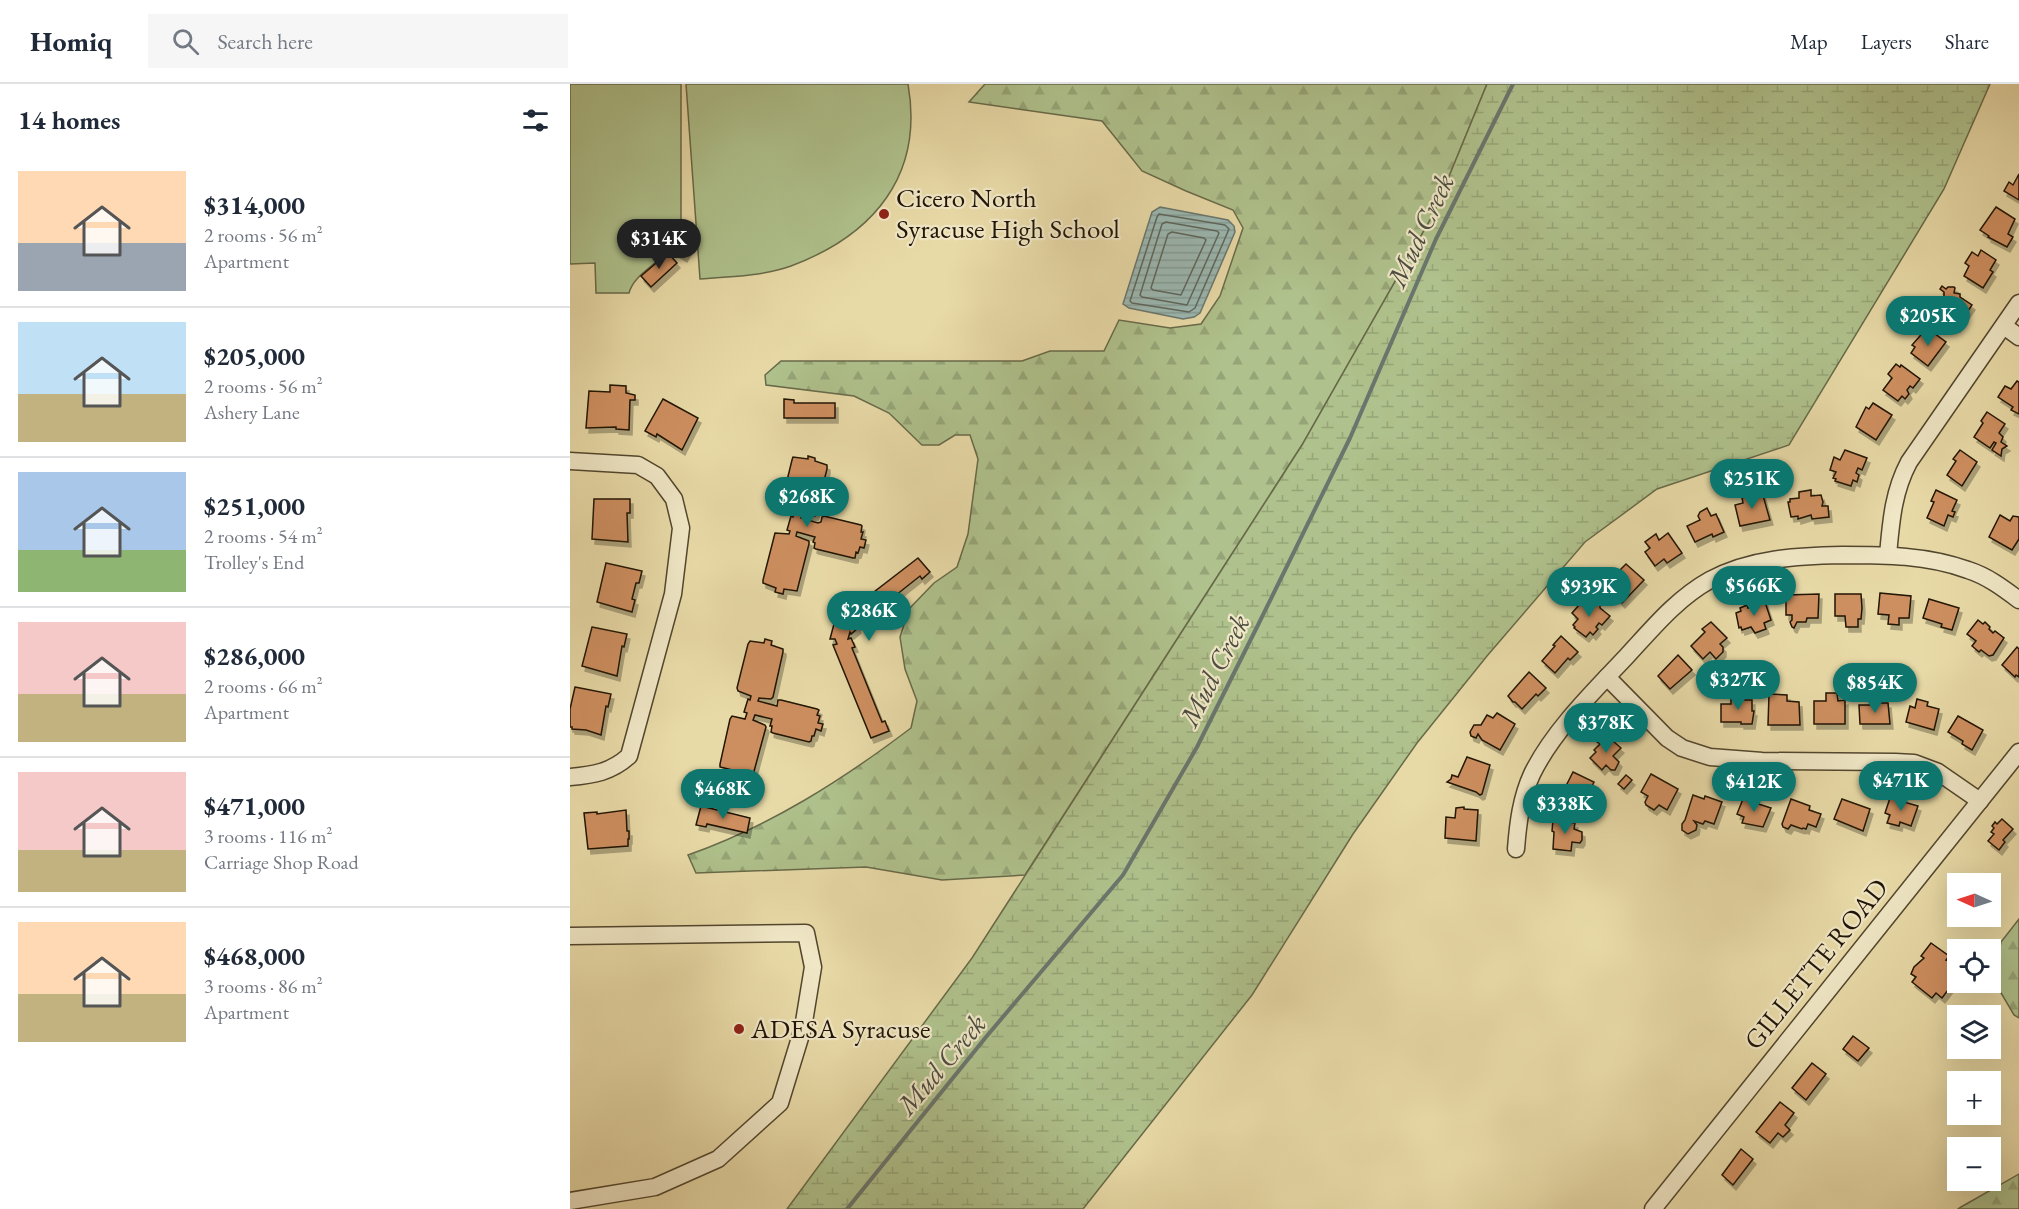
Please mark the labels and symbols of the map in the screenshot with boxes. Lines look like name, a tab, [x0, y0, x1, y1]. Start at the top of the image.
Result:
water label: Mud Creek	[1377, 167, 1462, 294]
place label: Cicero North Syracuse High School	[896, 180, 1120, 246]
marker: Cicero North Syracuse High School	[877, 207, 891, 221]
pin: $314K	[617, 219, 701, 270]
pin: $205K	[1886, 296, 1970, 347]
pin: $251K	[1710, 459, 1794, 510]
pin: $268K	[765, 477, 849, 528]
pin: $566K	[1712, 566, 1796, 617]
pin: $939K	[1547, 567, 1631, 618]
pin: $286K	[827, 591, 911, 642]
water label: Mud Creek	[1170, 608, 1258, 734]
pin: $327K	[1696, 660, 1780, 711]
pin: $854K	[1833, 663, 1917, 714]
pin: $378K	[1564, 703, 1648, 754]
pin: $471K	[1859, 761, 1943, 812]
pin: $412K	[1712, 762, 1796, 813]
pin: $468K	[681, 769, 765, 820]
pin: $338K	[1523, 784, 1607, 835]
street label: GILLETTE ROAD	[1736, 871, 1895, 1057]
north arrow	[1947, 873, 2001, 927]
water label: Mud Creek	[887, 1006, 994, 1123]
place label: ADESA Syracuse	[750, 1011, 931, 1046]
marker: ADESA Syracuse	[732, 1022, 746, 1036]

